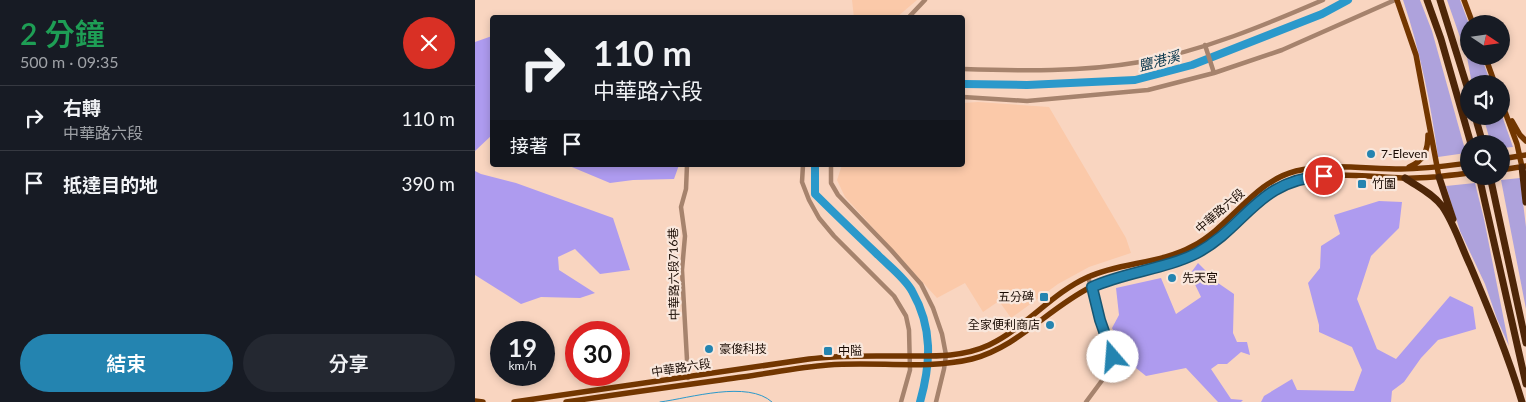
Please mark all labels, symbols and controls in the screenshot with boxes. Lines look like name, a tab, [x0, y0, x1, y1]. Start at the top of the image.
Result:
text: 2 分鐘	[20, 15, 105, 51]
north arrow	[1460, 15, 1510, 65]
map controls	[1460, 15, 1510, 185]
button: close	[403, 17, 455, 69]
text: 110 m	[593, 31, 692, 73]
icon: right	[510, 35, 575, 100]
water label: 鹽港溪	[1136, 46, 1183, 74]
text: 500 m · 09:35	[20, 52, 119, 71]
button: sound	[1460, 75, 1510, 125]
text: 中華路六段	[593, 77, 703, 104]
text: 右轉	[63, 96, 101, 119]
icon: right	[20, 104, 48, 132]
text: 110 m	[401, 107, 455, 130]
text: 中華路六段	[63, 123, 143, 142]
icon: arrive	[558, 130, 586, 158]
text: 接著	[510, 134, 548, 157]
button: search	[1460, 135, 1510, 185]
place label: 7-Eleven	[1381, 146, 1427, 161]
marker: 7-Eleven	[1365, 148, 1377, 160]
pin	[1303, 155, 1345, 197]
icon: arrive	[1310, 162, 1338, 190]
icon: arrive	[20, 169, 48, 197]
text: 390 m	[401, 172, 455, 195]
text: 抵達目的地	[63, 173, 158, 196]
place label: 竹圍	[1372, 176, 1396, 191]
marker: 竹圍	[1356, 178, 1368, 190]
street label: 中華路六段	[1192, 185, 1247, 236]
street label: 中華路六段716巷	[665, 227, 682, 321]
place label: 先天宮	[1182, 270, 1218, 285]
marker: 先天宮	[1166, 272, 1178, 284]
place label: 五分碑	[998, 289, 1034, 304]
marker: 五分碑	[1038, 291, 1050, 303]
place label: 全家便利商店	[968, 317, 1040, 332]
marker: 全家便利商店	[1044, 319, 1056, 331]
speed limit sign: 30	[565, 321, 630, 386]
position arrow	[1086, 330, 1138, 382]
text: 19	[508, 332, 537, 362]
button: 結束	[20, 334, 233, 392]
button: 分享	[243, 334, 455, 392]
place label: 豪俊科技	[719, 341, 767, 356]
marker: 豪俊科技	[703, 343, 715, 355]
place label: 中隘	[838, 343, 862, 358]
marker: 中隘	[822, 345, 834, 357]
street label: 中華路六段	[650, 355, 712, 380]
text: km/h	[508, 358, 537, 373]

